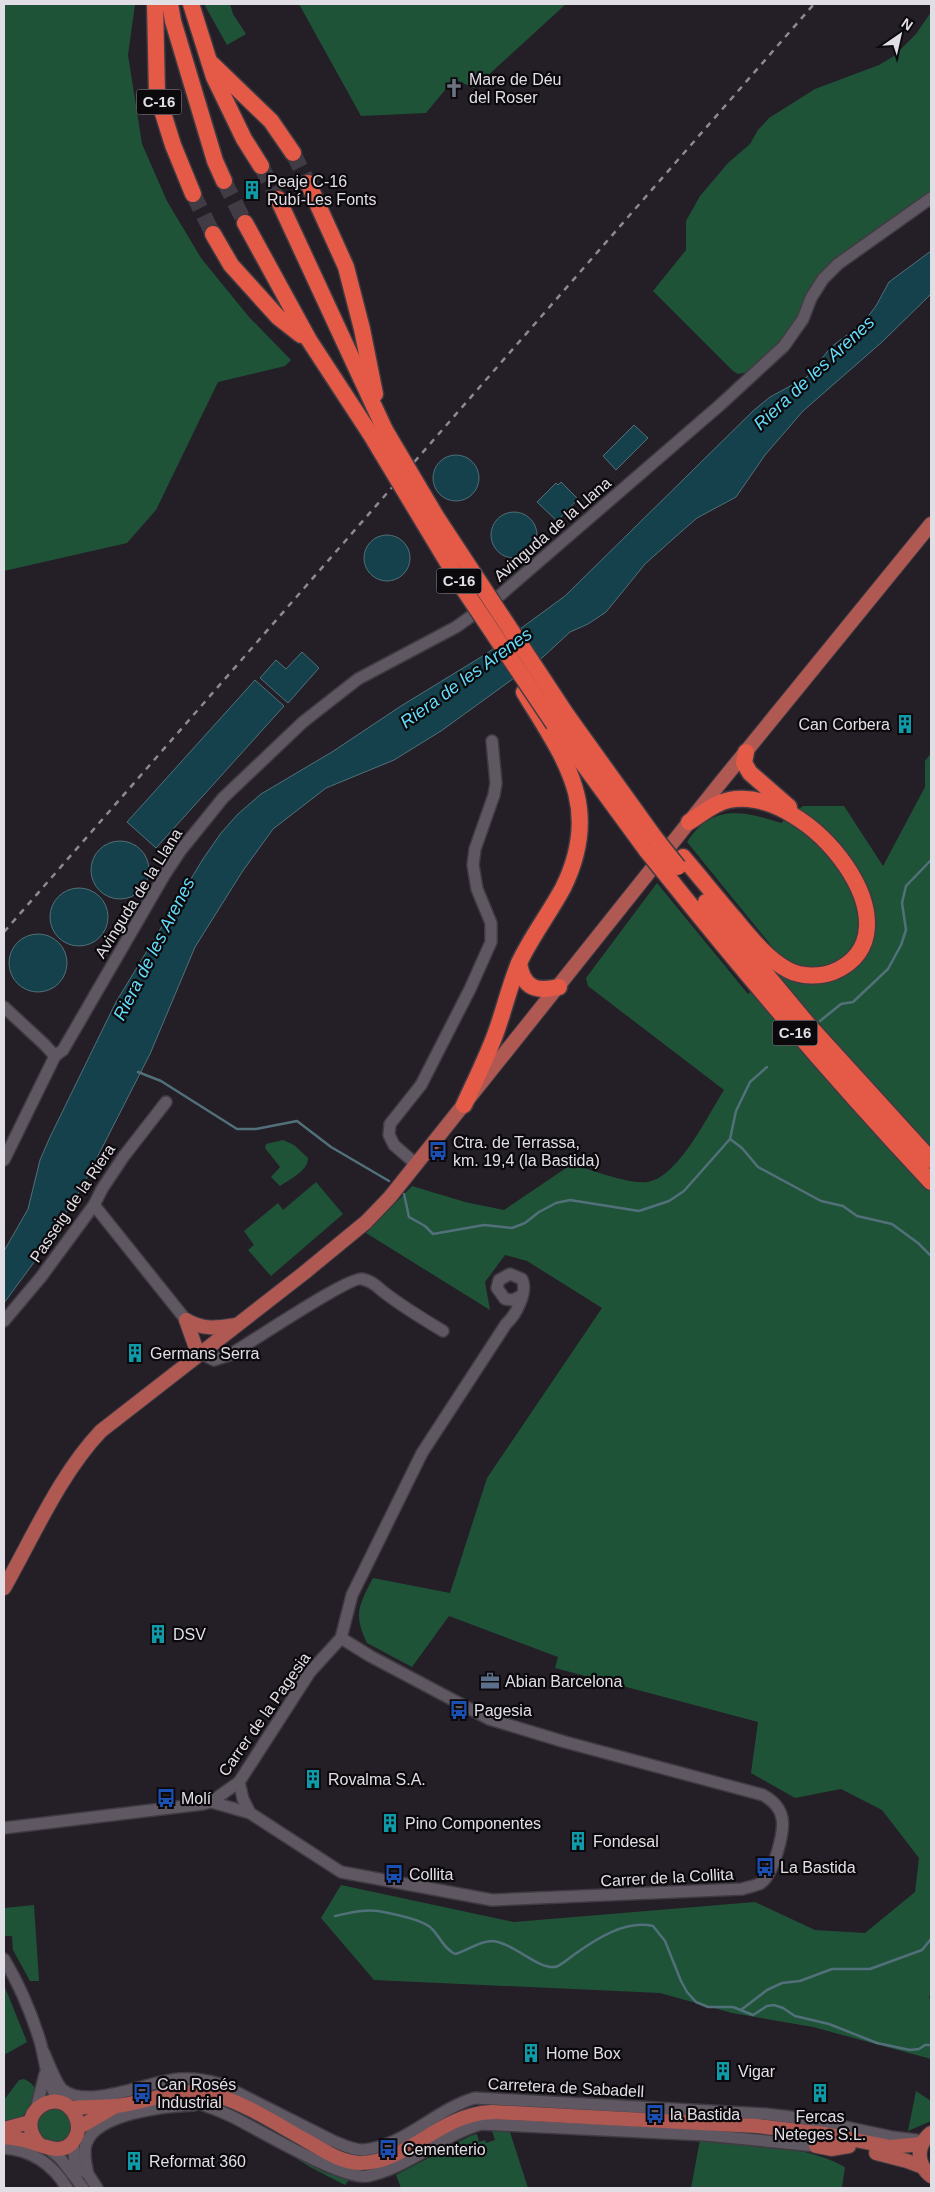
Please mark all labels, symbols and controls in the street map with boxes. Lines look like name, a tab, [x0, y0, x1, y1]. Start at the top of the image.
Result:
north arrow	[875, 10, 925, 60]
text: N	[899, 15, 916, 34]
place label: Mare de Déu del Roser	[469, 71, 562, 106]
church icon: Mare de Déu del Roser	[443, 77, 465, 99]
road number: C-16	[136, 90, 182, 114]
place label: Peaje C-16 Rubí-Les Fonts	[267, 173, 376, 208]
building icon: Peaje C-16 Rubí-Les Fonts	[241, 179, 263, 201]
water label: Riera de les Arenes	[750, 312, 878, 434]
street label: Avinguda de la Llana	[490, 474, 614, 585]
road number: C-16	[436, 568, 482, 594]
water label: Riera de les Arenes	[396, 624, 536, 732]
building icon: Can Corbera	[894, 713, 916, 735]
place label: Can Corbera	[798, 716, 890, 733]
street label: Avinguda de la Llana	[92, 825, 185, 961]
water label: Riera de les Arenes	[109, 874, 199, 1024]
road number: C-16	[772, 1020, 818, 1046]
place label: Ctra. de Terrassa, km. 19,4 (la Bastida)	[453, 1134, 600, 1169]
bus stop icon: Ctra. de Terrassa, km. 19,4 (la Bastida)	[427, 1140, 449, 1162]
street label: Passeig de la Riera	[27, 1141, 118, 1266]
building icon: Germans Serra	[124, 1342, 146, 1364]
place label: Germans Serra	[150, 1345, 259, 1362]
building icon: DSV	[147, 1623, 169, 1645]
place label: DSV	[173, 1626, 206, 1643]
street label: Carrer de la Pagesia	[215, 1649, 314, 1779]
office icon: Abian Barcelona	[479, 1670, 501, 1692]
place label: Abian Barcelona	[505, 1673, 623, 1690]
bus stop icon: Pagesia	[448, 1699, 470, 1721]
place label: Pagesia	[474, 1702, 532, 1719]
building icon: Rovalma S.A.	[302, 1768, 324, 1790]
place label: Rovalma S.A.	[328, 1771, 426, 1788]
bus stop icon: Molí	[155, 1787, 177, 1809]
place label: Molí	[181, 1790, 212, 1807]
building icon: Pino Componentes	[379, 1812, 401, 1834]
place label: Pino Componentes	[405, 1815, 541, 1832]
building icon: Fondesal	[567, 1830, 589, 1852]
place label: Fondesal	[593, 1833, 659, 1850]
bus stop icon: La Bastida	[754, 1856, 776, 1878]
place label: La Bastida	[780, 1859, 856, 1876]
bus stop icon: Collita	[383, 1863, 405, 1885]
place label: Collita	[409, 1866, 454, 1883]
street label: Carrer de la Collita	[600, 1866, 734, 1889]
building icon: Home Box	[520, 2042, 542, 2064]
place label: Home Box	[546, 2045, 621, 2062]
building icon: Vigar	[712, 2060, 734, 2082]
place label: Vigar	[738, 2063, 776, 2080]
street label: Carretera de Sabadell	[487, 2075, 645, 2100]
place label: Can Rosés Industrial	[157, 2076, 236, 2111]
bus stop icon: Can Rosés Industrial	[131, 2082, 153, 2104]
building icon: Fercas Neteges S.L.	[809, 2082, 831, 2104]
bus stop icon: la Bastida	[644, 2103, 666, 2125]
place label: la Bastida	[670, 2106, 740, 2123]
place label: Fercas Neteges S.L.	[774, 2108, 866, 2143]
bus stop icon: Cementerio	[377, 2138, 399, 2160]
place label: Cementerio	[403, 2141, 486, 2158]
building icon: Reformat 360	[123, 2150, 145, 2172]
place label: Reformat 360	[149, 2153, 246, 2170]

